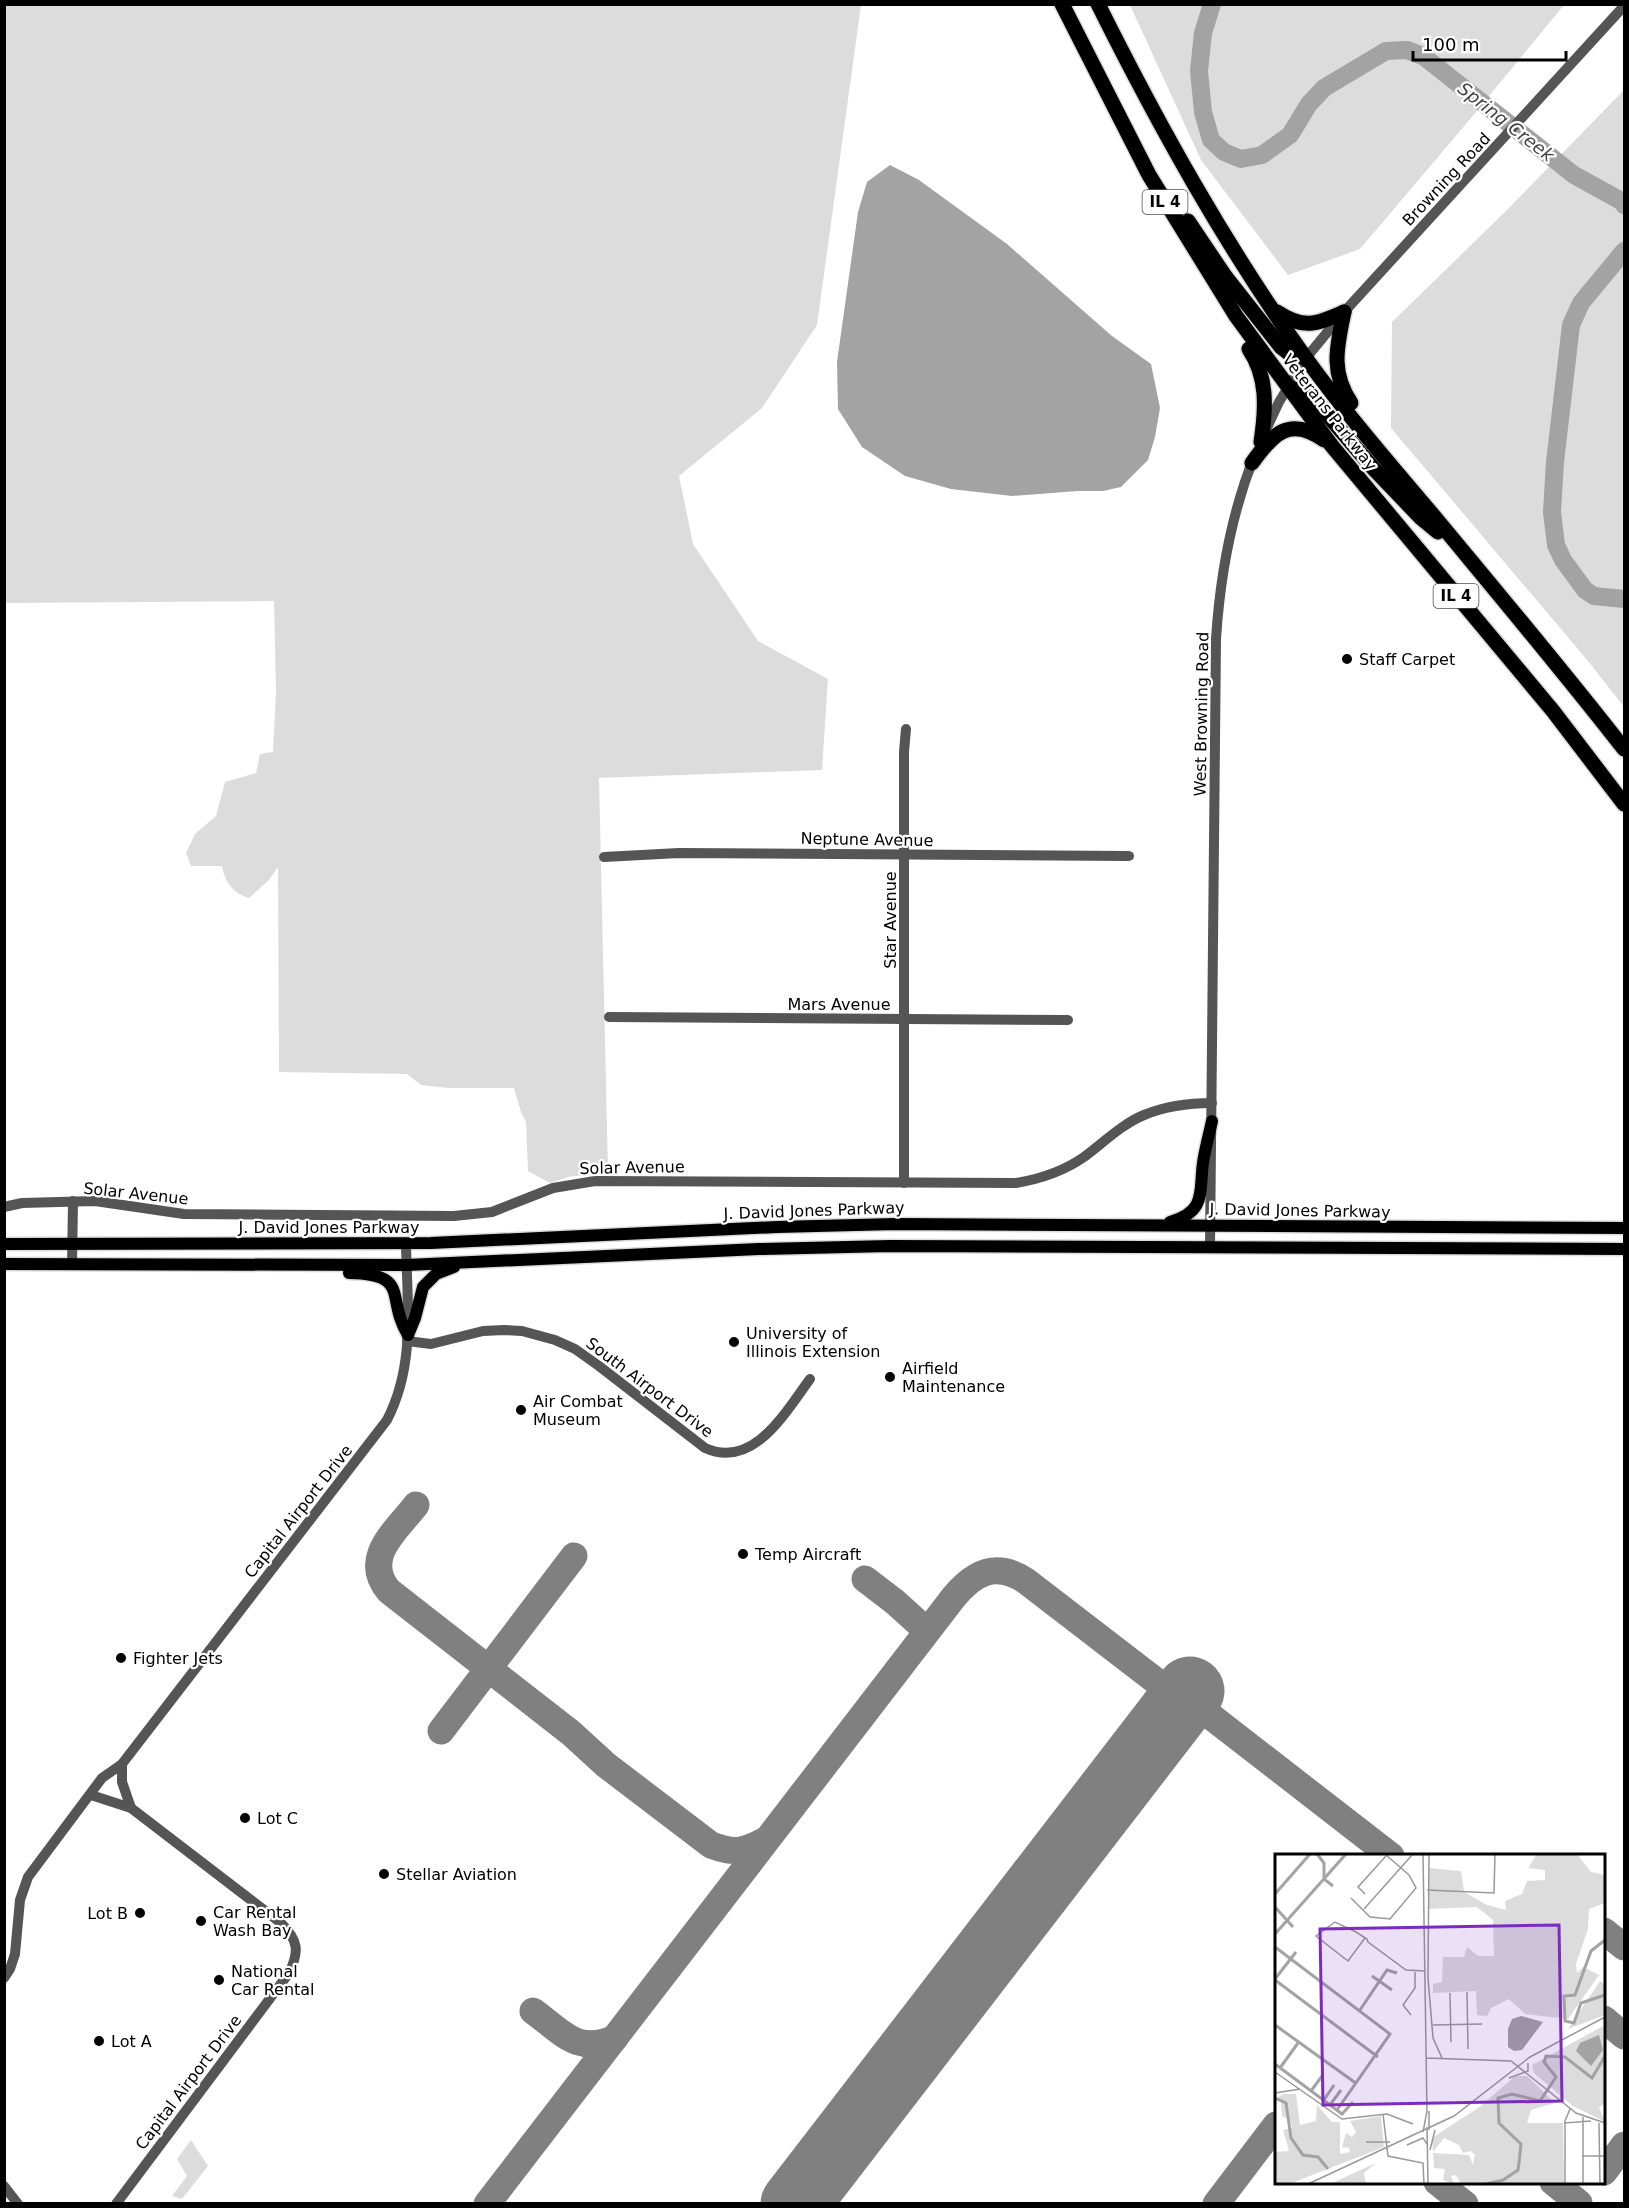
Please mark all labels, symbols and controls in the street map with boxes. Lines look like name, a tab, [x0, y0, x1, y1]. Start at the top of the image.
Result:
scale bar	[1413, 24, 1566, 62]
text: 100 m	[1422, 34, 1480, 55]
water label: Spring Creek	[1454, 78, 1560, 167]
street label: Browning Road	[1398, 129, 1494, 230]
road number: IL 4	[1142, 190, 1188, 214]
street label: Veterans Parkway	[1278, 350, 1381, 474]
road number: IL 4	[1434, 584, 1478, 608]
street label: West Browning Road	[1191, 632, 1212, 796]
place label: Staff Carpet	[1359, 650, 1455, 669]
marker: Staff Carpet	[1340, 652, 1354, 666]
street label: Neptune Avenue	[800, 829, 934, 850]
street label: Star Avenue	[881, 871, 900, 969]
street label: Mars Avenue	[787, 995, 891, 1014]
street label: Solar Avenue	[579, 1157, 685, 1178]
street label: Solar Avenue	[83, 1179, 189, 1208]
street label: J. David Jones Parkway	[722, 1198, 905, 1223]
street label: J. David Jones Parkway	[1208, 1199, 1391, 1222]
street label: J. David Jones Parkway	[237, 1218, 420, 1237]
place label: University of Illinois Extension	[746, 1324, 880, 1361]
street label: South Airport Drive	[582, 1333, 717, 1441]
marker: University of Illinois Extension	[727, 1335, 741, 1349]
place label: Airfield Maintenance	[902, 1359, 1005, 1396]
marker: Airfield Maintenance	[883, 1370, 897, 1384]
place label: Air Combat Museum	[533, 1392, 623, 1429]
marker: Air Combat Museum	[514, 1403, 528, 1417]
street label: Capital Airport Drive	[241, 1441, 356, 1582]
place label: Temp Aircraft	[754, 1545, 861, 1564]
marker: Temp Aircraft	[736, 1547, 750, 1561]
place label: Fighter Jets	[133, 1649, 223, 1668]
marker: Fighter Jets	[114, 1651, 128, 1665]
place label: Lot C	[257, 1809, 298, 1828]
marker: Lot C	[238, 1811, 252, 1825]
inset map	[1275, 1854, 1605, 2184]
place label: Stellar Aviation	[396, 1865, 517, 1884]
marker: Stellar Aviation	[377, 1867, 391, 1881]
place label: Car Rental Wash Bay	[213, 1903, 297, 1940]
place label: Lot B	[87, 1904, 128, 1923]
marker: Lot B	[133, 1906, 147, 1920]
marker: Car Rental Wash Bay	[194, 1914, 208, 1928]
place label: National Car Rental	[231, 1962, 315, 1999]
marker: National Car Rental	[212, 1973, 226, 1987]
street label: Capital Airport Drive	[132, 2011, 245, 2153]
place label: Lot A	[111, 2032, 152, 2051]
marker: Lot A	[92, 2034, 106, 2048]

